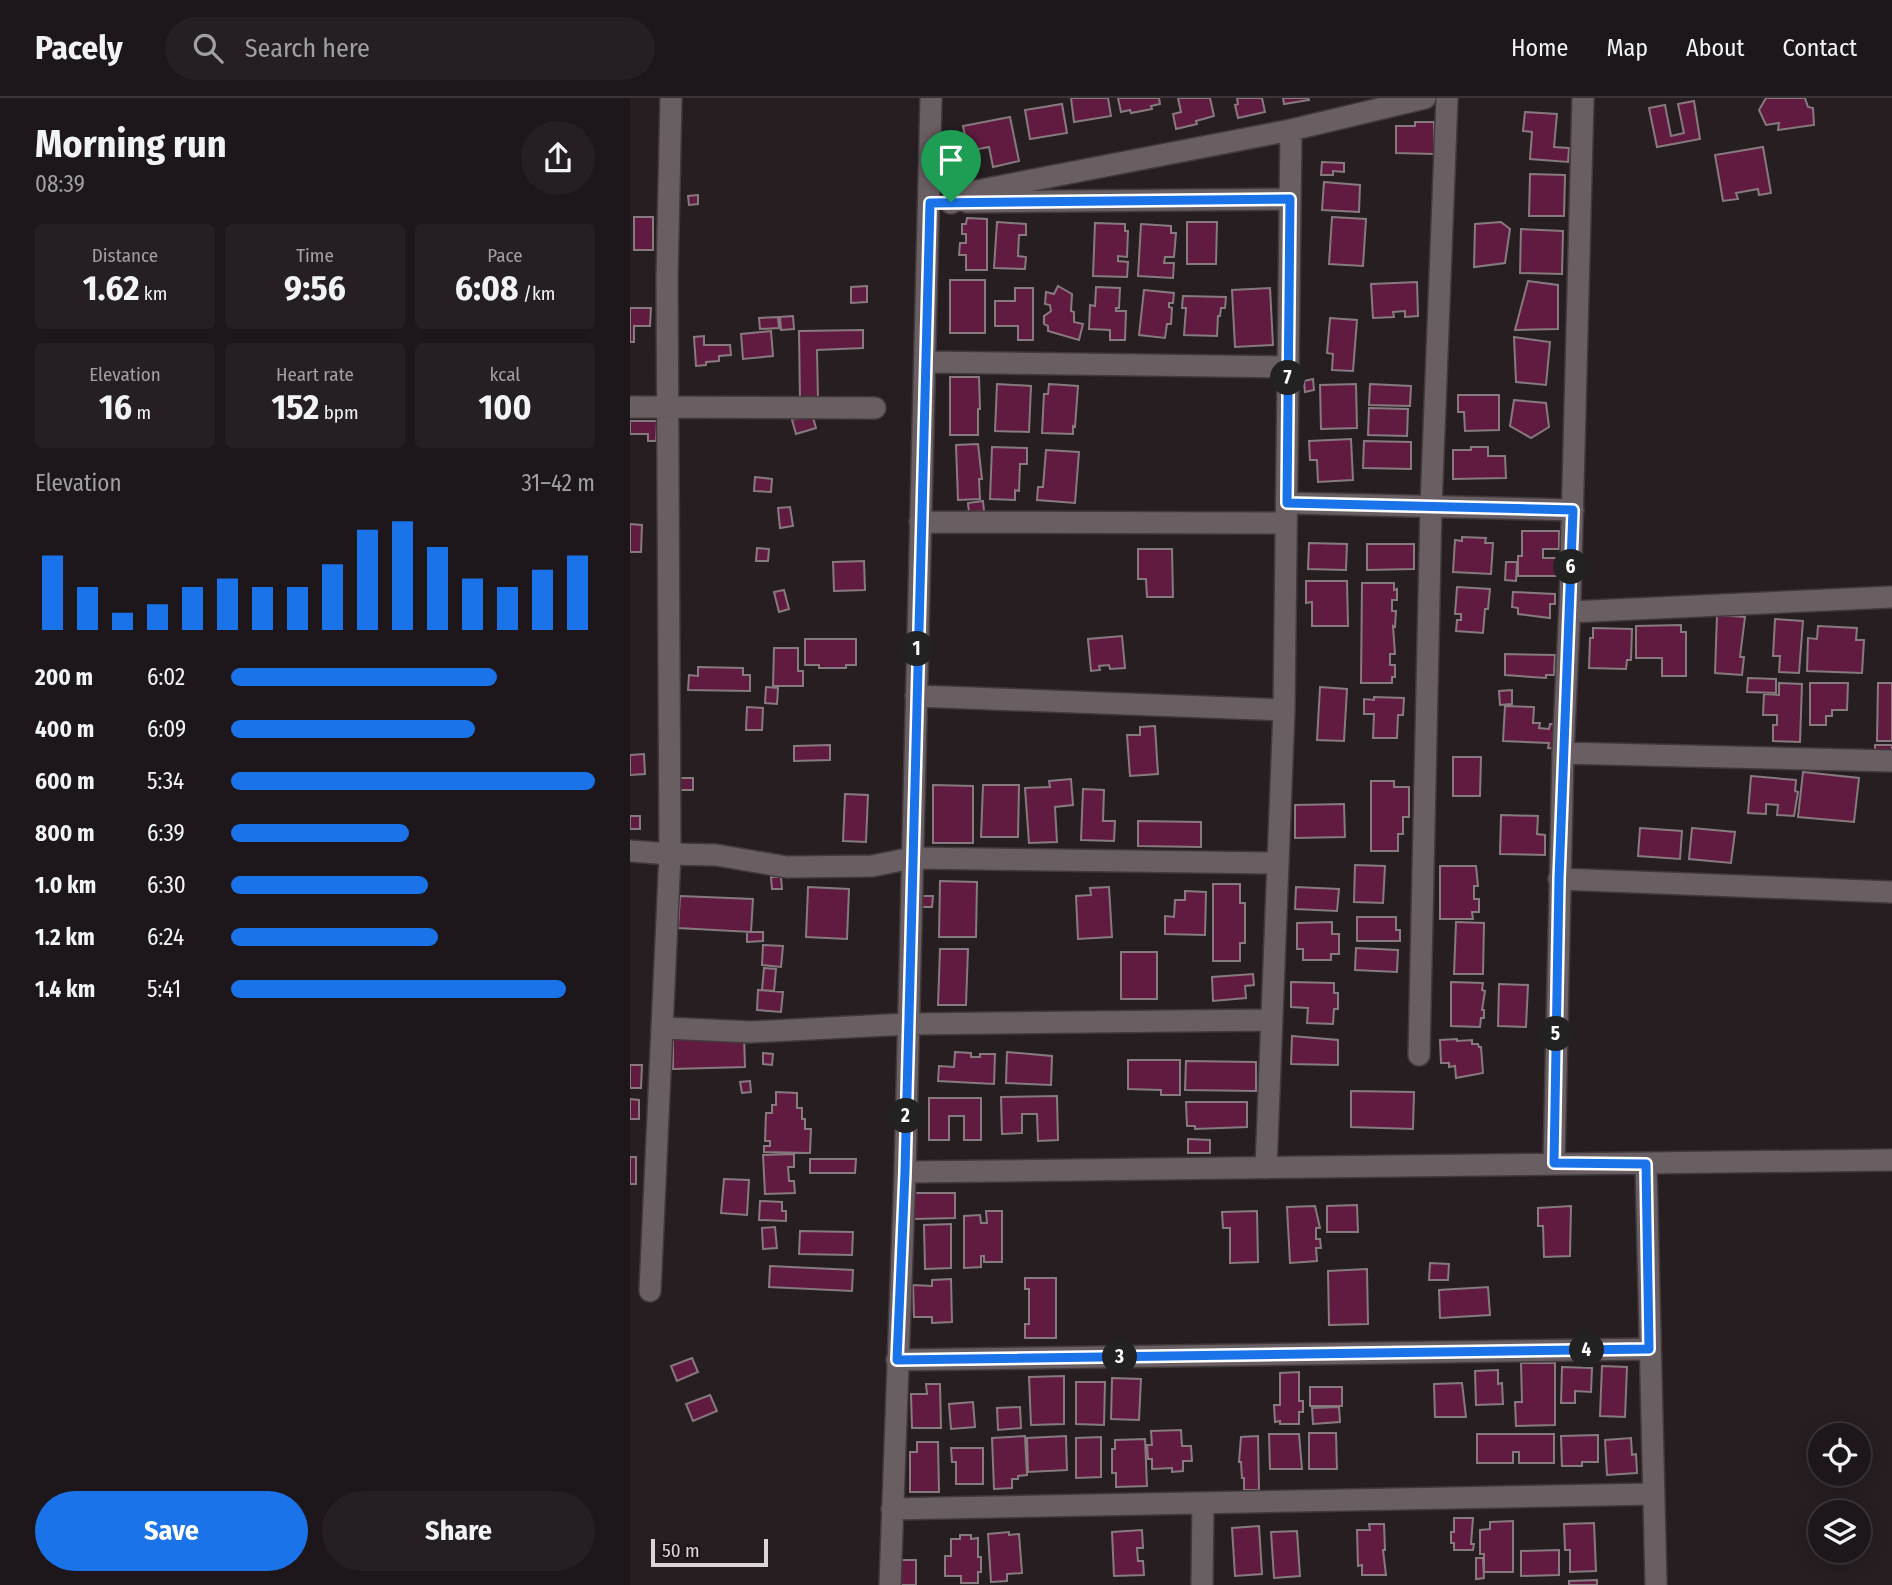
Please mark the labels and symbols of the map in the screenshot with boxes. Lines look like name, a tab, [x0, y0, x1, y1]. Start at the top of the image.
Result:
pin	[921, 130, 981, 202]
pin: 7	[1270, 360, 1306, 396]
pin: 6	[1553, 550, 1588, 584]
pin: 1	[900, 632, 934, 666]
pin: 5	[1538, 1016, 1574, 1052]
pin: 2	[888, 1098, 924, 1134]
pin: 4	[1570, 1332, 1604, 1368]
pin: 3	[1102, 1340, 1138, 1374]
scale bar	[651, 1536, 768, 1568]

